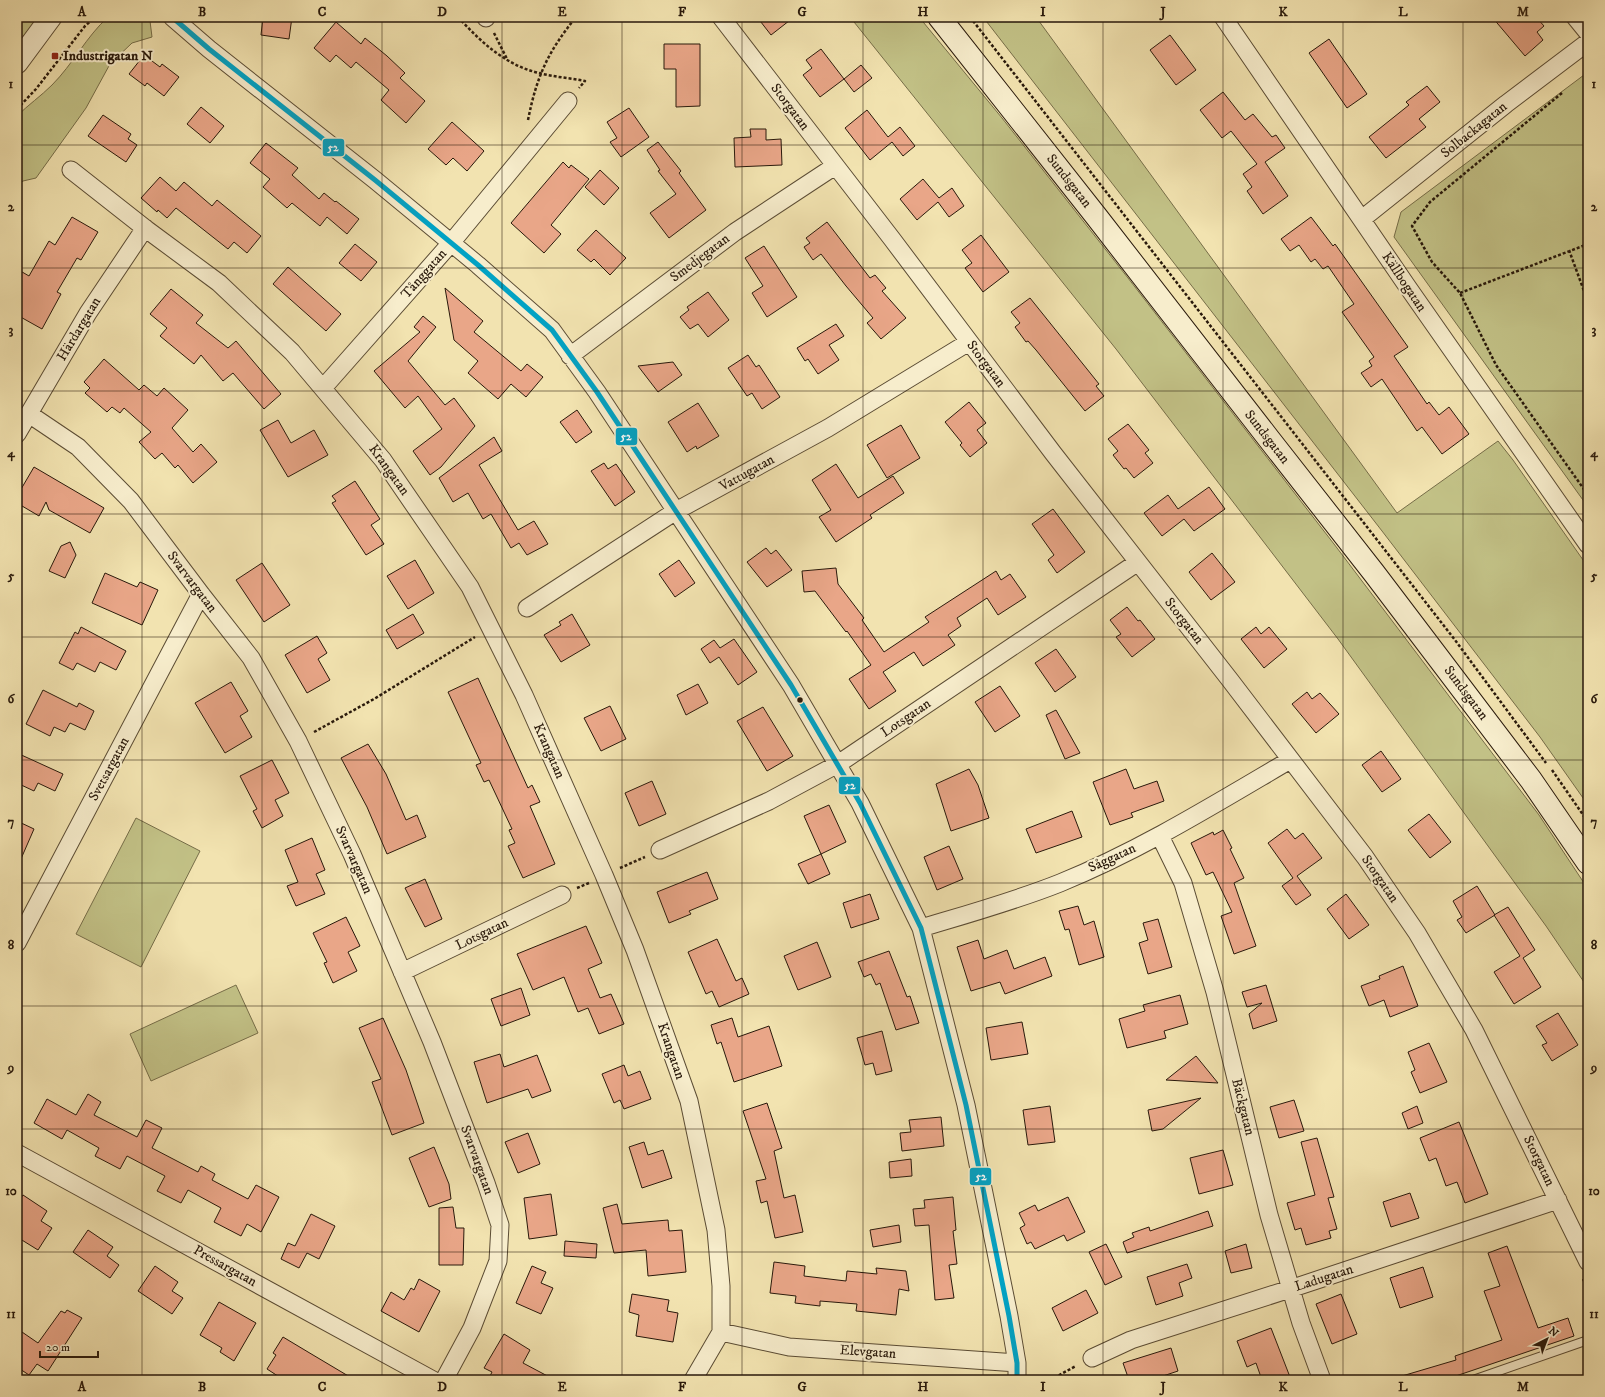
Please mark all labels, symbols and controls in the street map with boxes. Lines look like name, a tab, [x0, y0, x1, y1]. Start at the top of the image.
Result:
text: A	[77, 4, 87, 20]
text: B	[198, 4, 206, 20]
text: C	[318, 4, 327, 20]
text: D	[437, 4, 447, 20]
text: E	[557, 4, 567, 20]
text: F	[678, 4, 687, 20]
text: G	[797, 4, 807, 20]
text: H	[918, 4, 929, 20]
text: I	[1040, 4, 1046, 20]
text: J	[1158, 4, 1166, 21]
text: K	[1278, 4, 1288, 20]
text: L	[1398, 4, 1408, 20]
text: M	[1517, 4, 1529, 20]
place label: Industrigatan N	[63, 47, 153, 65]
marker: Industrigatan N	[50, 51, 60, 61]
text: 1	[9, 76, 14, 92]
text: 1	[1592, 76, 1597, 92]
street label: Storgatan	[766, 80, 814, 135]
street label: Solbackagatan	[1437, 97, 1511, 162]
line badge: 52	[322, 138, 345, 157]
text: 52	[327, 141, 339, 155]
street label: Sundsgatan	[1042, 150, 1096, 212]
text: 2	[8, 199, 15, 215]
text: 2	[1591, 199, 1598, 215]
street label: Smedjegatan	[667, 229, 734, 286]
street label: Tånggatan	[397, 245, 451, 303]
street label: Källbogatan	[1378, 249, 1431, 316]
street label: Härdargatan	[53, 293, 105, 364]
text: 3	[9, 322, 14, 338]
text: 3	[1592, 322, 1597, 338]
street label: Storgatan	[962, 337, 1010, 392]
street label: Sundsgatan	[1240, 406, 1294, 468]
line badge: 52	[615, 427, 638, 446]
text: 52	[620, 430, 632, 444]
street label: Krangatan	[364, 441, 414, 500]
text: 4	[6, 445, 15, 462]
text: 4	[1589, 445, 1598, 462]
street label: Vattugatan	[715, 450, 778, 496]
street label: Svarvargatan	[163, 548, 221, 617]
text: 5	[7, 568, 15, 584]
text: 5	[1590, 568, 1598, 584]
street label: Storgatan	[1160, 594, 1208, 648]
street label: Sundsgatan	[1440, 662, 1493, 724]
text: 6	[8, 691, 16, 707]
text: 6	[1591, 691, 1599, 707]
street label: Lotsgatan	[878, 694, 935, 741]
unlabelled marker	[795, 695, 805, 705]
street label: Krangatan	[529, 720, 569, 782]
street label: Svetsargatan	[85, 733, 134, 804]
line badge: 52	[838, 776, 861, 795]
text: 52	[844, 779, 856, 793]
text: 7	[8, 814, 15, 830]
text: 7	[1591, 814, 1598, 830]
street label: Svarvargatan	[331, 823, 377, 897]
street label: Såggatan	[1085, 839, 1139, 877]
street label: Storgatan	[1357, 852, 1403, 907]
street label: Lotsgatan	[453, 913, 512, 954]
text: 8	[8, 937, 15, 953]
text: 8	[1591, 937, 1598, 953]
street label: Krangatan	[653, 1020, 689, 1082]
text: 9	[7, 1060, 14, 1076]
text: 9	[1590, 1060, 1597, 1076]
street label: Bäckgatan	[1227, 1077, 1259, 1138]
street label: Svarvargatan	[456, 1123, 498, 1198]
street label: Storgatan	[1519, 1133, 1559, 1190]
line badge: 52	[969, 1167, 992, 1186]
text: 52	[975, 1170, 987, 1184]
text: 10	[5, 1183, 17, 1199]
text: 10	[1588, 1183, 1600, 1199]
street label: Pressargatan	[190, 1241, 261, 1291]
street label: Ladugatan	[1293, 1260, 1356, 1296]
text: 11	[6, 1306, 16, 1322]
text: 11	[1589, 1306, 1599, 1322]
north arrow	[1527, 1319, 1567, 1359]
text: N	[1545, 1324, 1561, 1341]
scale bar	[40, 1333, 98, 1359]
text: 20 m	[46, 1340, 70, 1355]
street label: Elevgatan	[839, 1341, 897, 1363]
text: A	[77, 1379, 87, 1395]
text: B	[198, 1379, 206, 1395]
text: C	[318, 1379, 327, 1395]
text: D	[437, 1379, 447, 1395]
text: E	[557, 1379, 567, 1395]
text: F	[678, 1379, 687, 1395]
text: G	[797, 1379, 807, 1395]
text: H	[918, 1379, 929, 1395]
text: I	[1040, 1379, 1046, 1395]
text: J	[1158, 1379, 1166, 1396]
text: K	[1278, 1379, 1288, 1395]
text: L	[1398, 1379, 1408, 1395]
text: M	[1517, 1379, 1529, 1395]

